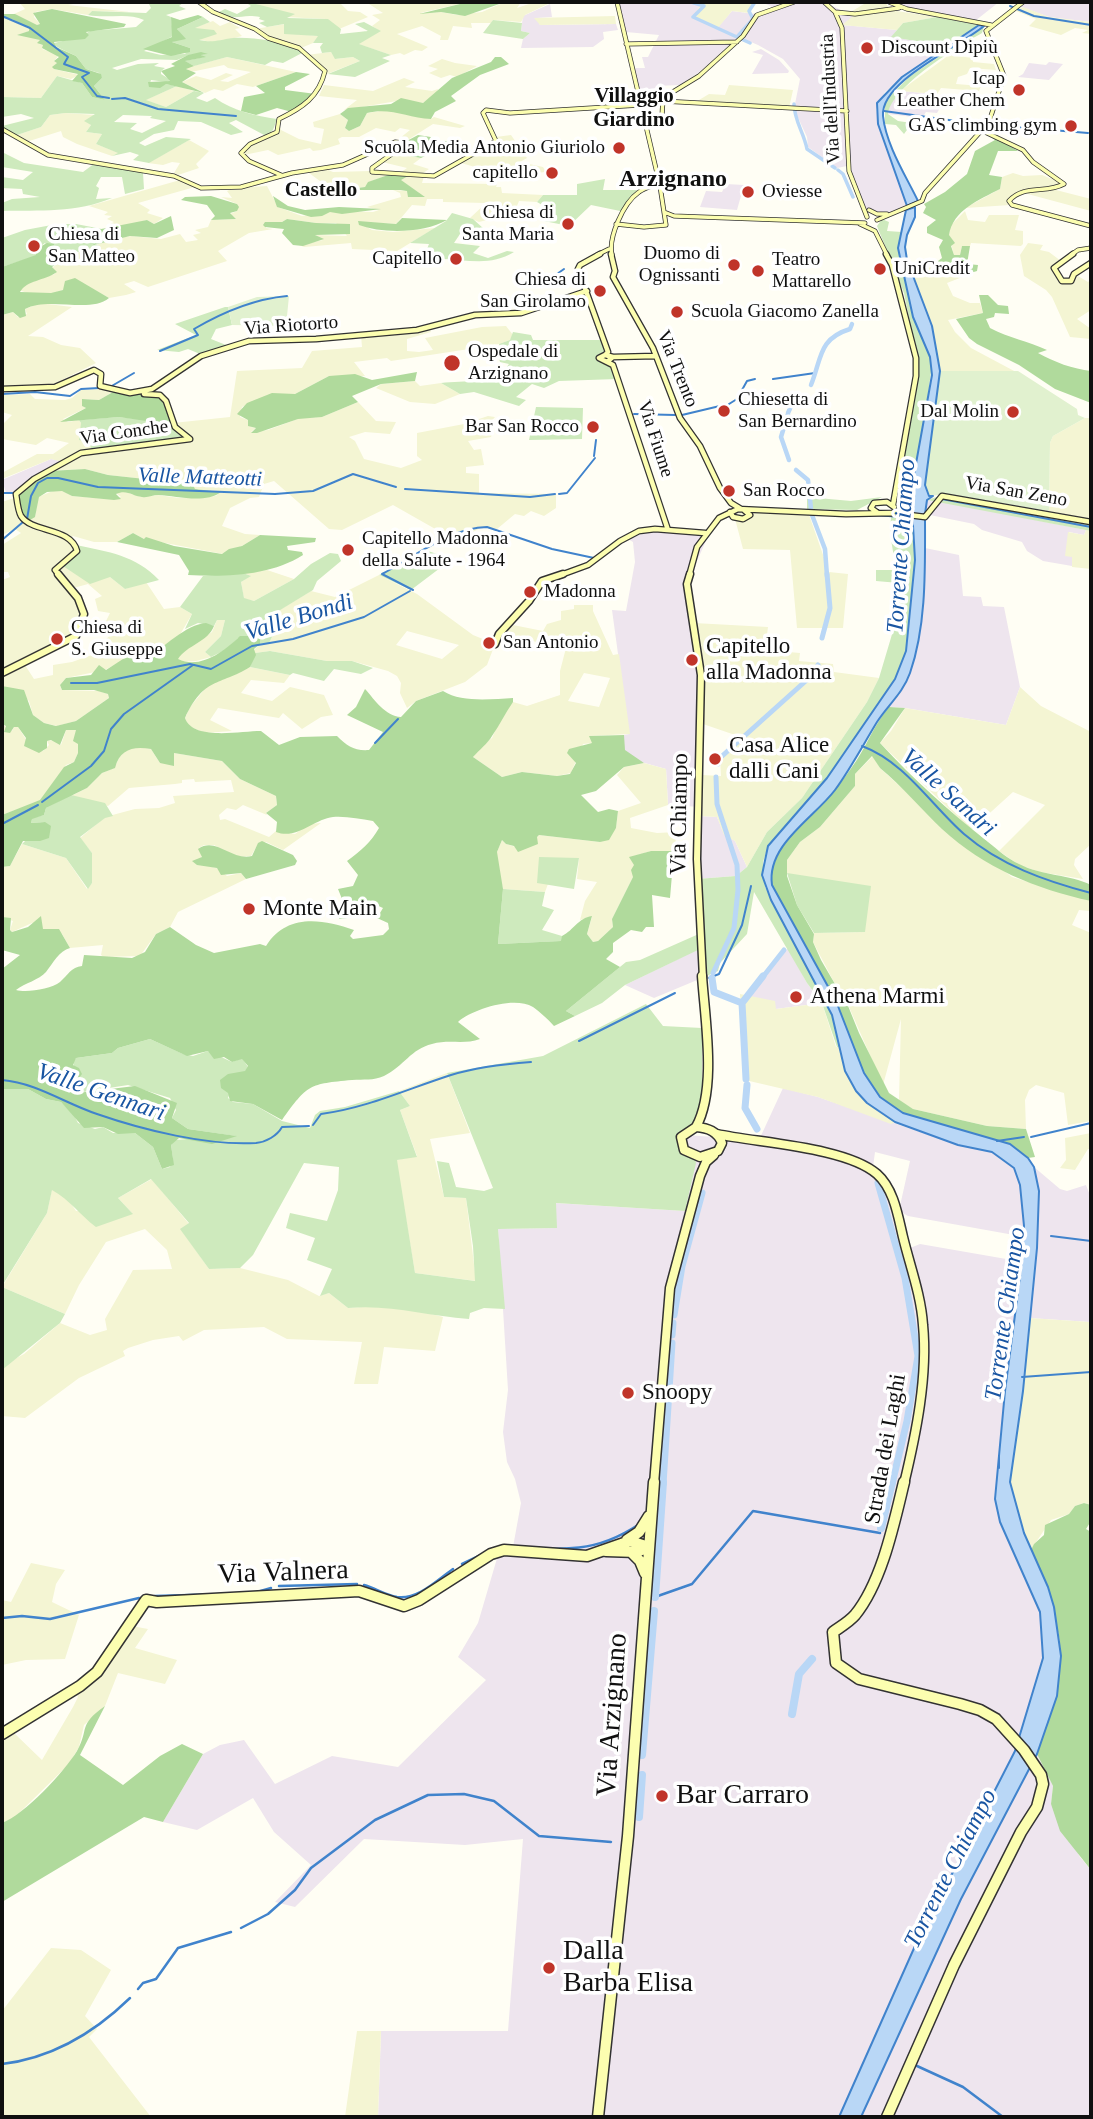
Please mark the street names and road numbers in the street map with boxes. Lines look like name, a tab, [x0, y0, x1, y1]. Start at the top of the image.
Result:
street label: Via dell'Industria	[816, 33, 846, 165]
street label: Via Riotorto	[243, 311, 339, 341]
street label: Via Trento	[651, 327, 703, 411]
street label: Via Fiume	[632, 398, 678, 480]
street label: Via Conche	[78, 416, 170, 450]
street label: Via San Zeno	[963, 472, 1069, 512]
street label: Via Chiampo	[665, 753, 695, 875]
street label: Strada dei Laghi	[859, 1372, 913, 1526]
street label: Via Valnera	[217, 1554, 349, 1592]
street label: Via Arzignano	[591, 1632, 635, 1798]

